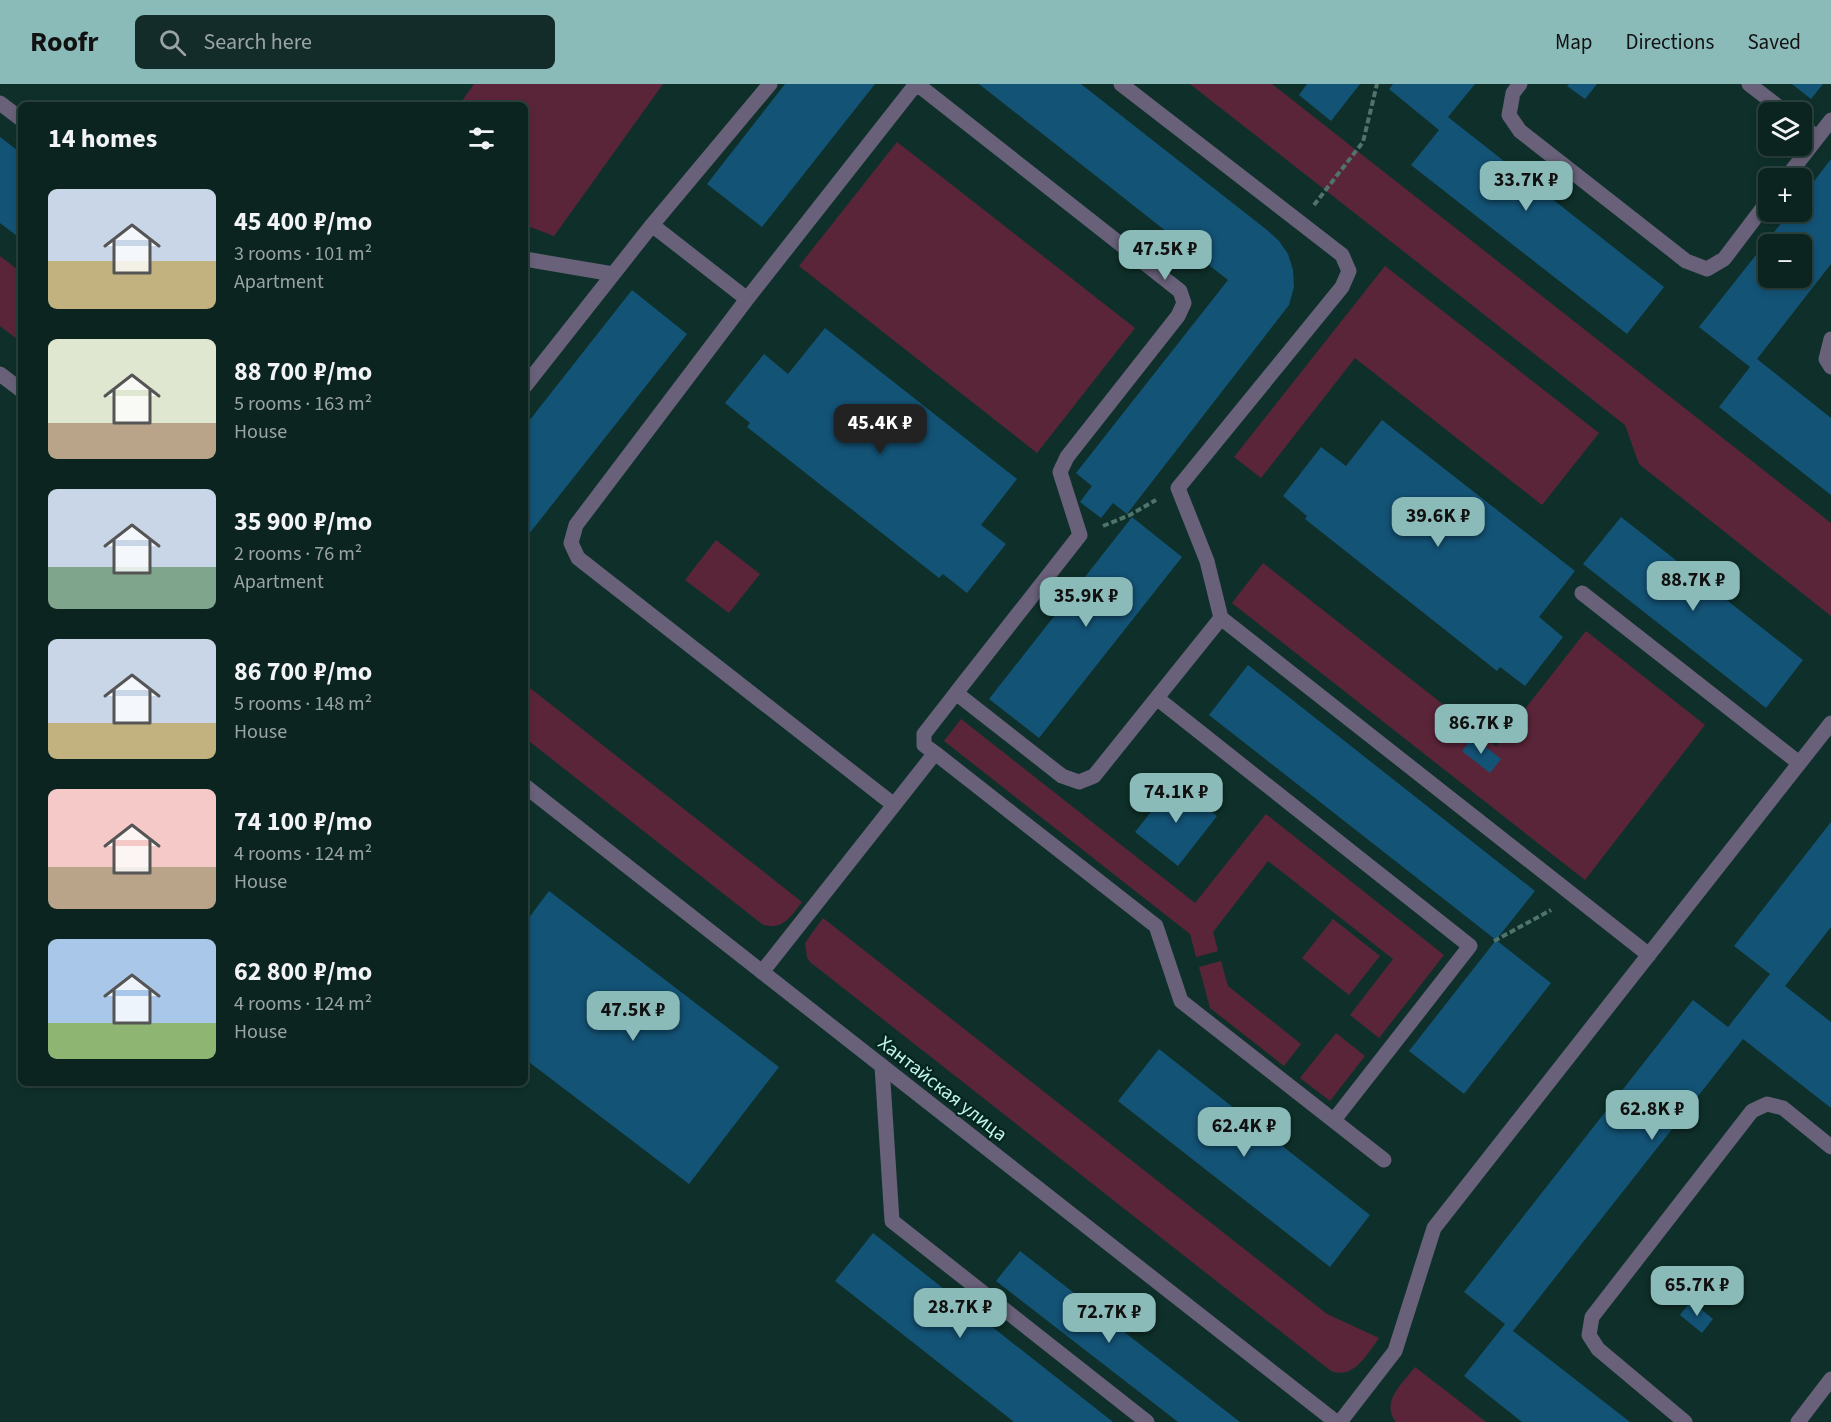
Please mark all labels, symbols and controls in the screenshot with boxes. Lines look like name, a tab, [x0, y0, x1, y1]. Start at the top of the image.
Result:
search box	[135, 15, 555, 69]
text: Roofr	[30, 22, 99, 62]
icon: search	[156, 26, 189, 59]
text: Search here	[204, 26, 312, 58]
text: Map	[1555, 27, 1593, 57]
text: Directions	[1626, 27, 1714, 57]
text: Saved	[1747, 27, 1801, 57]
map controls	[1758, 102, 1812, 288]
button: layers	[1758, 102, 1812, 156]
text: 14 homes	[48, 120, 157, 157]
icon: filters	[465, 122, 498, 155]
pin: 33.7K ₽	[1471, 161, 1581, 212]
text: 33.7K ₽	[1494, 166, 1558, 194]
button: +	[1758, 168, 1812, 222]
text: 45 400 ₽/mo	[234, 203, 372, 240]
icon: home	[96, 213, 168, 285]
pin: 47.5K ₽	[1110, 230, 1220, 281]
button: −	[1758, 234, 1812, 288]
text: 47.5K ₽	[1133, 235, 1197, 263]
text: 3 rooms · 101 m²	[234, 240, 372, 268]
text: Apartment	[234, 268, 324, 296]
text: 88 700 ₽/mo	[234, 353, 372, 390]
icon: home	[96, 363, 168, 435]
text: 5 rooms · 163 m²	[234, 390, 372, 418]
pin: 45.4K ₽	[825, 404, 935, 455]
text: 45.4K ₽	[848, 409, 912, 437]
text: House	[234, 418, 287, 446]
pin: 39.6K ₽	[1383, 497, 1493, 548]
text: 39.6K ₽	[1406, 502, 1470, 530]
text: 35 900 ₽/mo	[234, 503, 372, 540]
icon: home	[96, 513, 168, 585]
text: 2 rooms · 76 m²	[234, 540, 362, 568]
pin: 88.7K ₽	[1638, 561, 1748, 612]
text: 88.7K ₽	[1661, 566, 1725, 594]
text: Apartment	[234, 568, 324, 596]
pin: 35.9K ₽	[1031, 577, 1141, 628]
text: 35.9K ₽	[1054, 582, 1118, 610]
text: 86 700 ₽/mo	[234, 653, 372, 690]
icon: home	[96, 663, 168, 735]
text: 5 rooms · 148 m²	[234, 690, 372, 718]
pin: 86.7K ₽	[1426, 704, 1536, 755]
text: 86.7K ₽	[1449, 709, 1513, 737]
text: House	[234, 718, 287, 746]
pin: 74.1K ₽	[1121, 773, 1231, 824]
text: 74.1K ₽	[1144, 778, 1208, 806]
text: 74 100 ₽/mo	[234, 803, 372, 840]
icon: home	[96, 813, 168, 885]
text: 4 rooms · 124 m²	[234, 840, 372, 868]
text: House	[234, 868, 287, 896]
text: 62 800 ₽/mo	[234, 953, 372, 990]
icon: home	[96, 963, 168, 1035]
text: 4 rooms · 124 m²	[234, 990, 372, 1018]
pin: 47.5K ₽	[578, 991, 688, 1042]
text: 47.5K ₽	[601, 996, 665, 1024]
text: House	[234, 1018, 287, 1046]
street label: Хантайская улица	[872, 1029, 1013, 1148]
pin: 62.8K ₽	[1597, 1090, 1707, 1141]
text: 62.8K ₽	[1620, 1095, 1684, 1123]
pin: 62.4K ₽	[1189, 1107, 1299, 1158]
text: 62.4K ₽	[1212, 1112, 1276, 1140]
pin: 65.7K ₽	[1642, 1266, 1752, 1317]
text: 65.7K ₽	[1665, 1271, 1729, 1299]
pin: 28.7K ₽	[905, 1288, 1015, 1339]
text: 28.7K ₽	[928, 1293, 992, 1321]
pin: 72.7K ₽	[1054, 1293, 1164, 1344]
text: 72.7K ₽	[1077, 1298, 1141, 1326]

